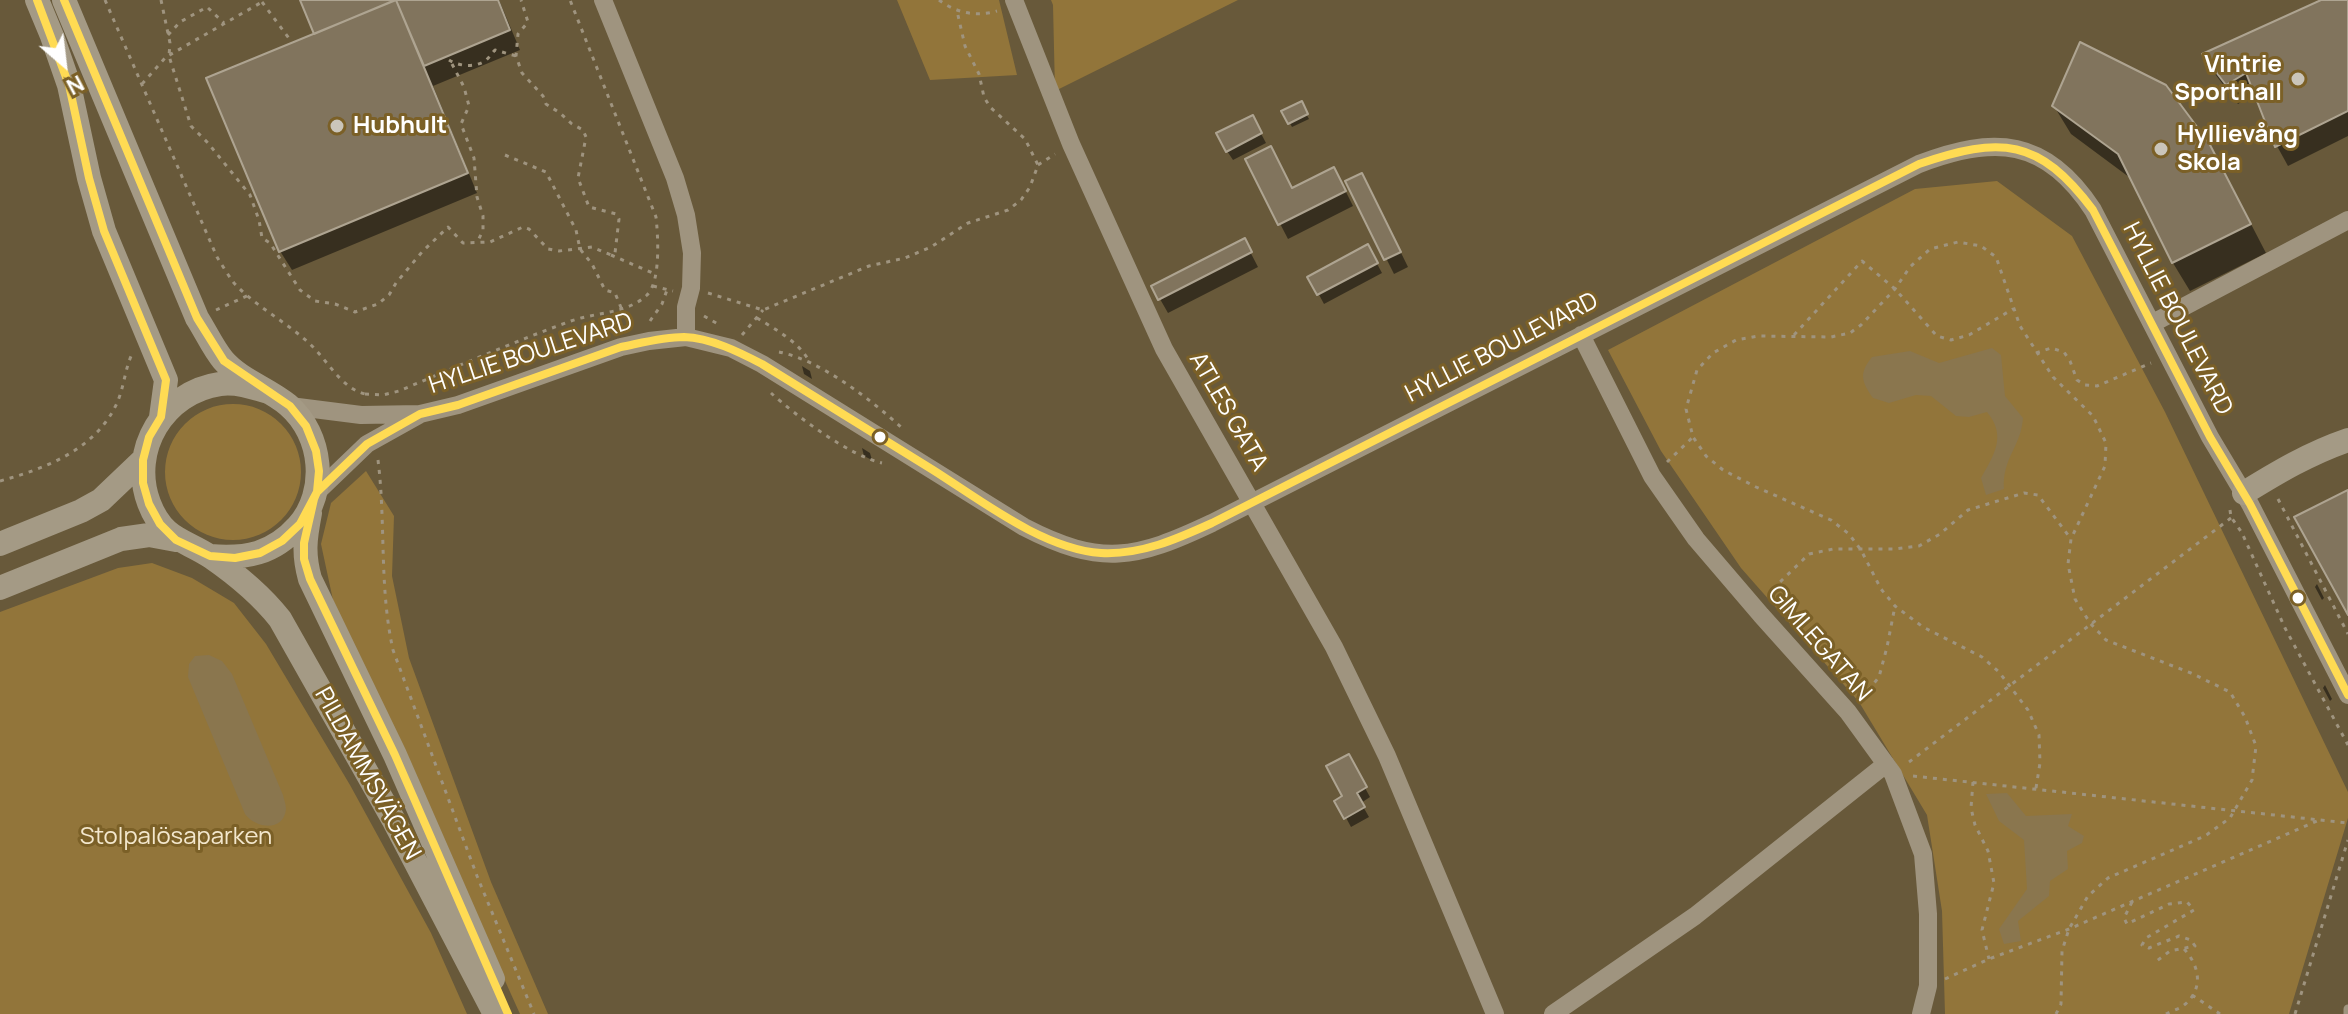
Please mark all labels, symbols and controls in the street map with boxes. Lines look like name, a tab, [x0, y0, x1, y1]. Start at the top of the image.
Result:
north arrow	[24, 24, 104, 104]
place label: Vintrie Sporthall	[2174, 51, 2282, 107]
text: N	[61, 68, 89, 102]
marker: Vintrie Sporthall	[2289, 70, 2307, 88]
place label: Hubhult	[353, 112, 447, 140]
marker: Hubhult	[328, 117, 346, 135]
place label: Hyllievång Skola	[2177, 121, 2298, 177]
marker: Hyllievång Skola	[2152, 140, 2170, 158]
street label: HYLLIE BOULEVARD	[2116, 218, 2238, 420]
street label: HYLLIE BOULEVARD	[1401, 287, 1603, 409]
street label: HYLLIE BOULEVARD	[426, 307, 636, 401]
street label: ATLES GATA	[1182, 348, 1274, 476]
unlabelled marker	[872, 429, 888, 445]
street label: GIMLEGATAN	[1761, 580, 1877, 708]
unlabelled marker	[2290, 590, 2306, 606]
street label: PILDAMMSVÄGEN	[308, 683, 426, 865]
park label: Stolpalösaparken	[80, 823, 272, 851]

